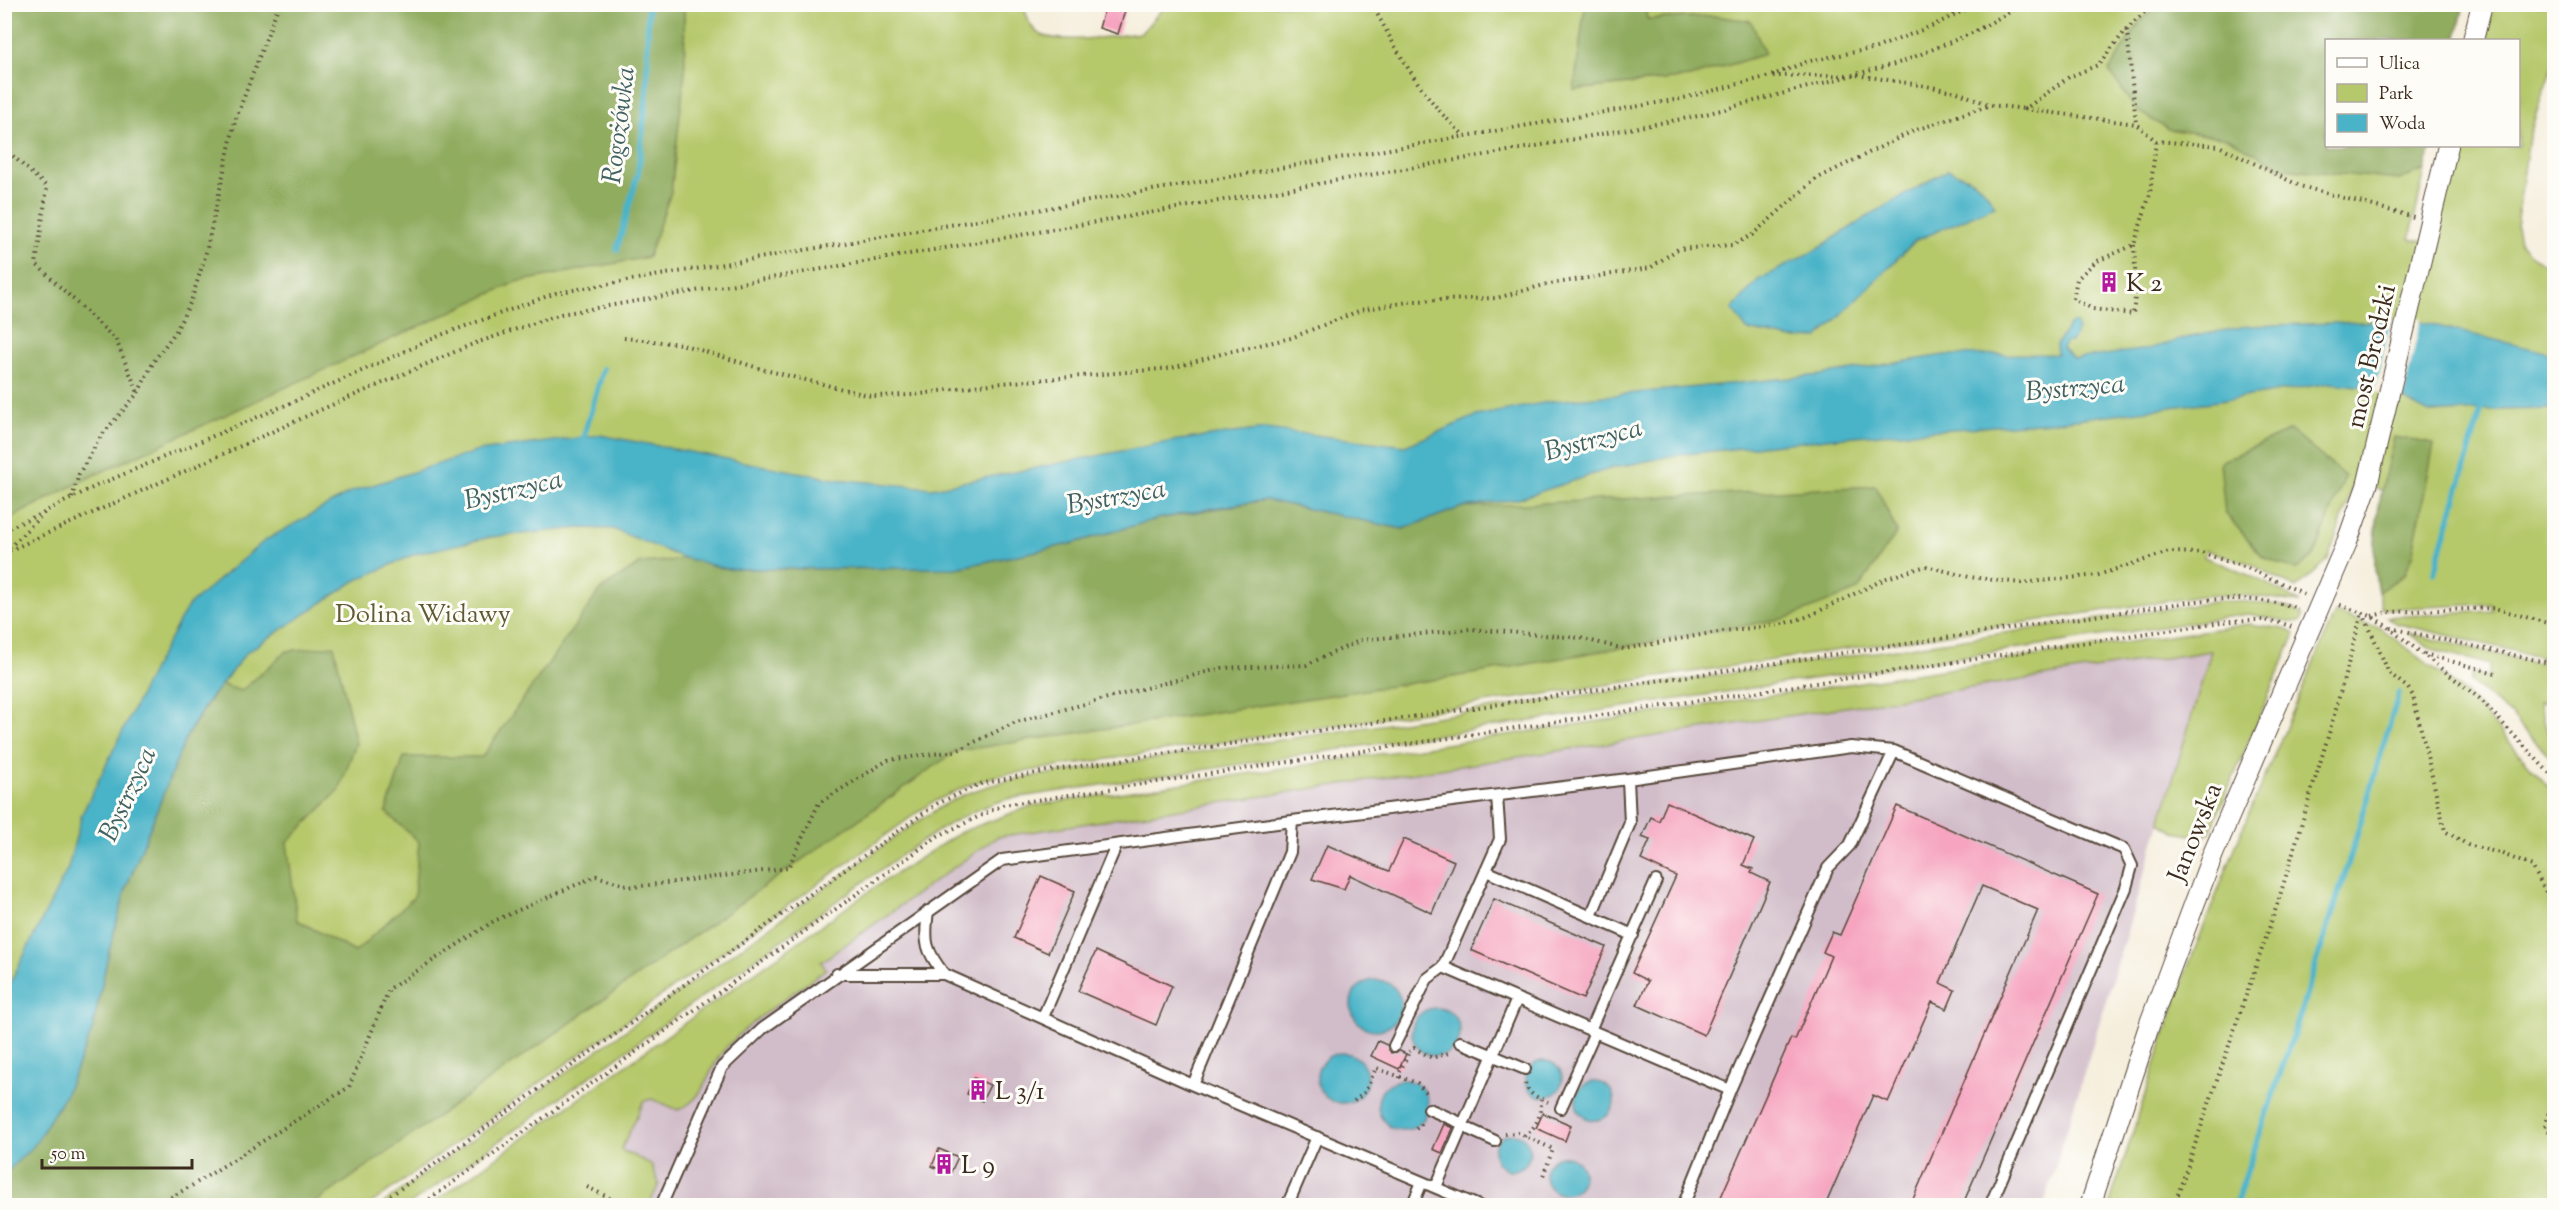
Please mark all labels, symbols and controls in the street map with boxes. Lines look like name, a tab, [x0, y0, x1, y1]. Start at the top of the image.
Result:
legend	[2325, 39, 2520, 147]
text: Ulica	[2379, 52, 2420, 78]
water label: Rogożówka	[594, 65, 647, 186]
text: Park	[2379, 82, 2414, 108]
text: Woda	[2379, 112, 2426, 138]
place label: K 2	[2126, 266, 2163, 303]
building icon: K 2	[2097, 270, 2121, 294]
street label: most Brodzki	[2338, 281, 2407, 432]
water label: Bystrzyca	[2024, 366, 2127, 413]
water label: Bystrzyca	[1540, 410, 1647, 473]
water label: Bystrzyca	[461, 461, 566, 522]
water label: Bystrzyca	[1064, 471, 1169, 526]
park label: Dolina Widawy	[335, 597, 511, 634]
water label: Bystrzyca	[91, 742, 168, 848]
street label: Janowska	[2159, 778, 2233, 890]
place label: L 3/1	[995, 1074, 1045, 1111]
building icon: L 3/1	[966, 1078, 990, 1102]
scale bar	[42, 1132, 192, 1170]
text: 50 m	[50, 1142, 86, 1168]
place label: L 9	[961, 1148, 995, 1185]
building icon: L 9	[932, 1152, 956, 1176]

